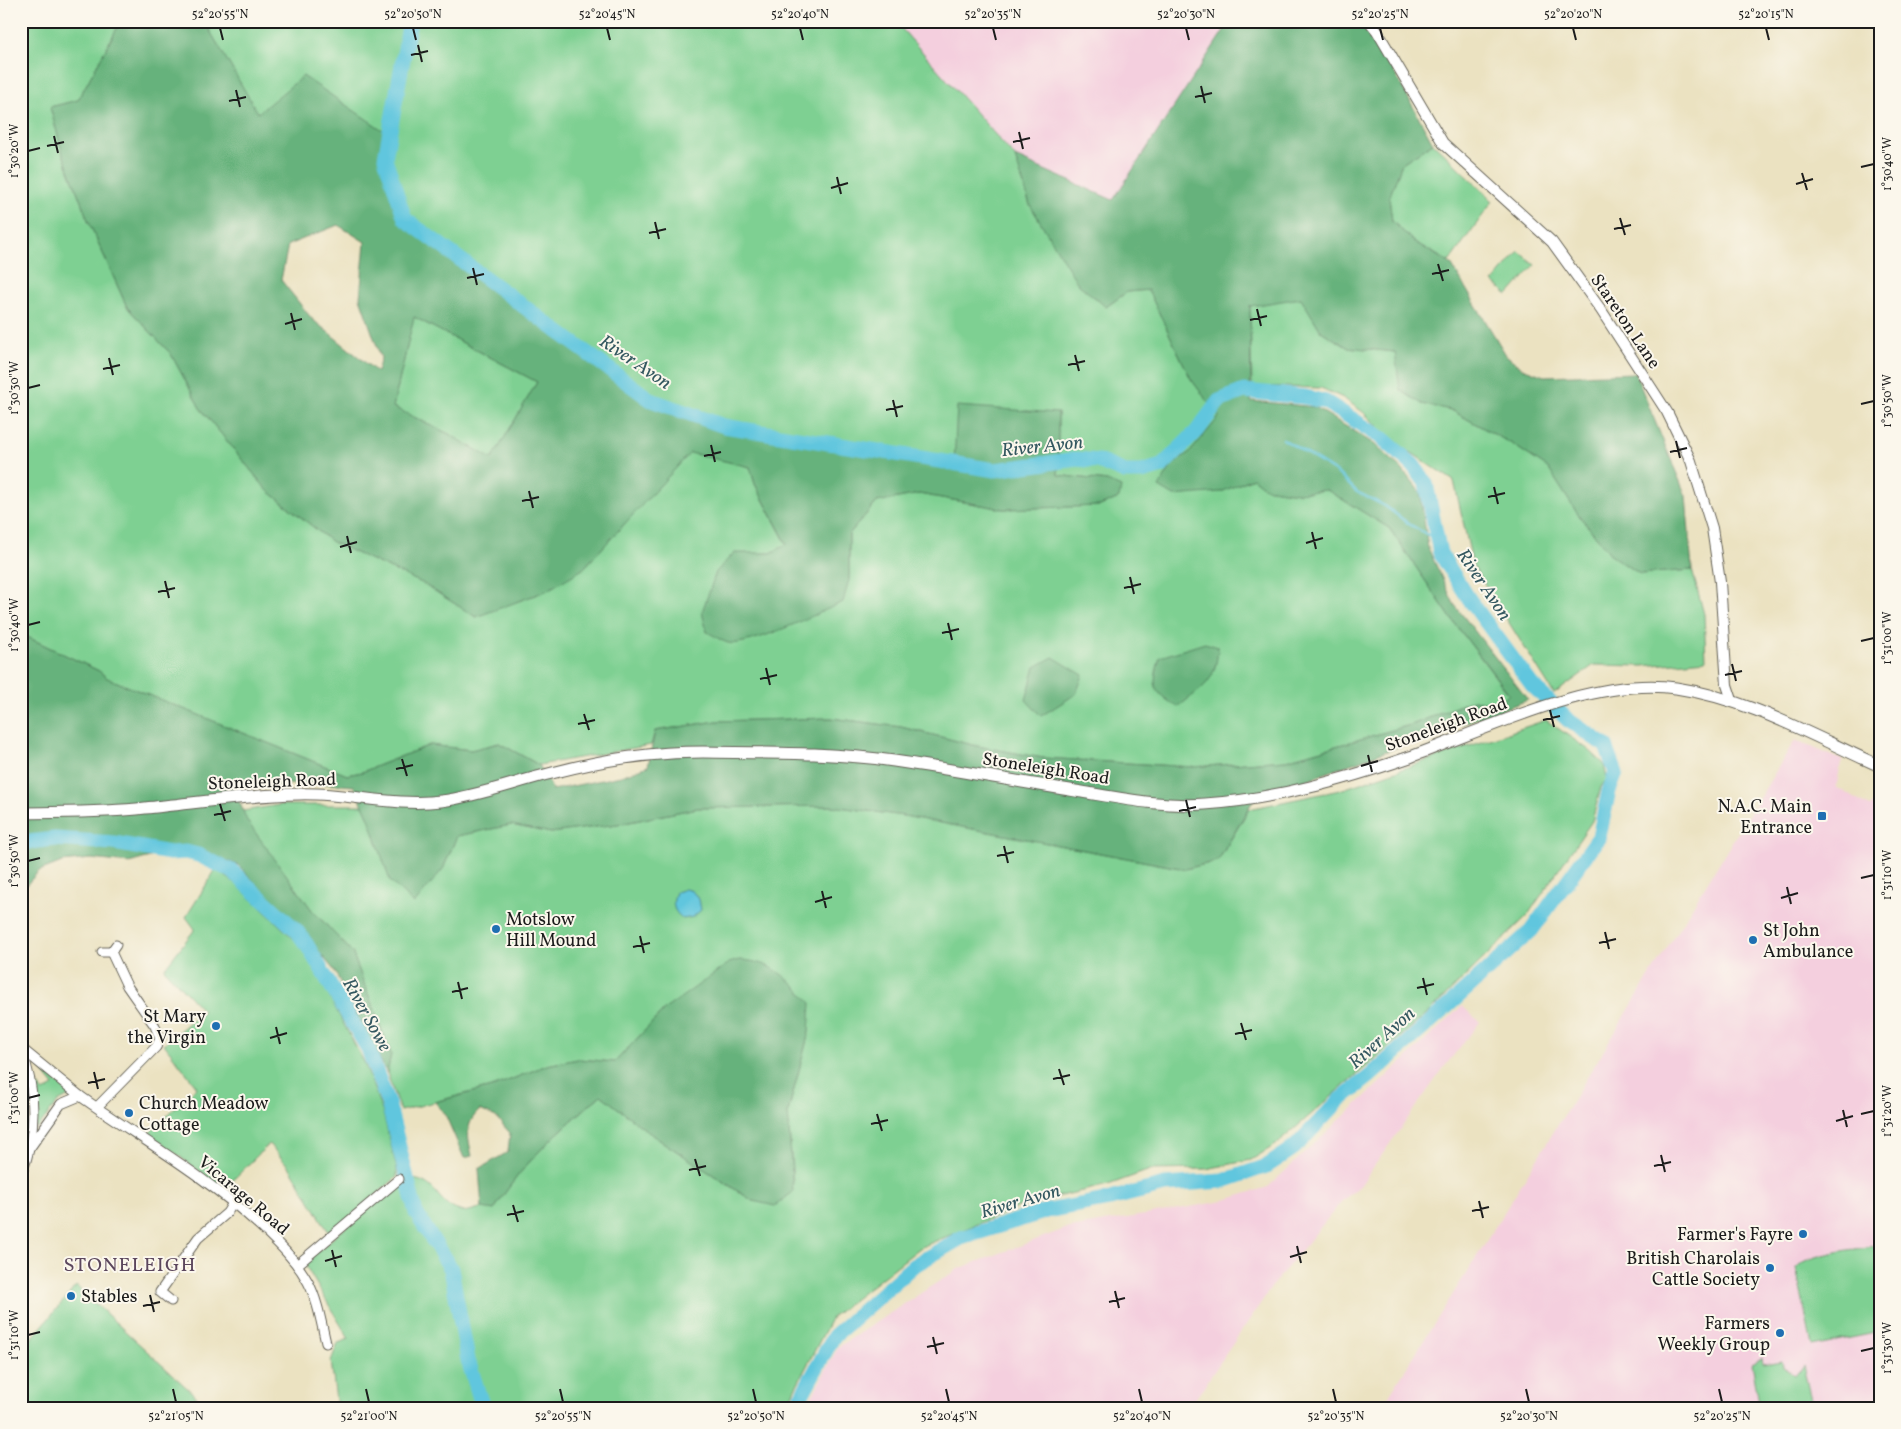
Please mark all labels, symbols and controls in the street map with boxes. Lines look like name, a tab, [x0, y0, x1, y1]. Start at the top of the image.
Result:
text: 52°20'55"N	[192, 7, 248, 23]
text: 52°20'50"N	[384, 7, 442, 23]
text: 52°20'45"N	[579, 7, 635, 23]
text: 52°20'40"N	[771, 7, 829, 23]
text: 52°20'35"N	[965, 7, 1022, 23]
text: 52°20'30"N	[1157, 7, 1215, 23]
text: 52°20'25"N	[1351, 7, 1409, 23]
text: 52°20'20"N	[1544, 7, 1602, 23]
text: 52°20'15"N	[1738, 7, 1794, 23]
text: 1°30'20"W	[7, 124, 23, 178]
text: 1°30'40"W	[1880, 137, 1896, 191]
street label: Stareton Lane	[1584, 269, 1666, 374]
water label: River Avon	[594, 329, 676, 396]
text: 1°30'30"W	[7, 361, 23, 415]
text: 1°30'50"W	[1880, 374, 1896, 428]
water label: River Avon	[1000, 430, 1084, 464]
water label: River Avon	[1450, 544, 1517, 626]
text: 1°30'40"W	[7, 598, 23, 652]
text: 1°31'00"W	[1880, 611, 1896, 665]
street label: Stoneleigh Road	[1382, 692, 1511, 759]
street label: Stoneleigh Road	[980, 747, 1111, 792]
street label: Stoneleigh Road	[207, 768, 337, 797]
place label: N.A.C. Main Entrance	[1718, 795, 1812, 841]
marker: N.A.C. Main Entrance	[1816, 810, 1828, 822]
text: 1°30'50"W	[7, 834, 23, 888]
text: 1°31'10"W	[1880, 850, 1896, 900]
place label: Motslow Hill Mound	[506, 908, 596, 954]
place label: St John Ambulance	[1763, 919, 1853, 965]
marker: Motslow Hill Mound	[490, 923, 502, 935]
marker: St John Ambulance	[1747, 934, 1759, 946]
water label: River Sowe	[335, 973, 397, 1056]
water label: River Avon	[1343, 1001, 1422, 1076]
place label: St Mary the Virgin	[128, 1005, 206, 1051]
marker: St Mary the Virgin	[210, 1020, 222, 1032]
text: 1°31'00"W	[7, 1071, 23, 1125]
text: 1°31'20"W	[1880, 1085, 1896, 1137]
place label: Church Meadow Cottage	[139, 1092, 269, 1138]
marker: Church Meadow Cottage	[123, 1107, 135, 1119]
street label: Vicarage Road	[192, 1150, 294, 1242]
water label: River Avon	[978, 1178, 1064, 1226]
place label: Farmer's Fayre	[1677, 1223, 1793, 1248]
marker: Farmer's Fayre	[1797, 1228, 1809, 1240]
place label: British Charolais Cattle Society	[1626, 1247, 1760, 1293]
district label: STONELEIGH	[63, 1252, 197, 1280]
marker: British Charolais Cattle Society	[1764, 1262, 1776, 1274]
place label: Stables	[81, 1285, 138, 1310]
marker: Stables	[65, 1290, 77, 1302]
text: 1°31'10"W	[7, 1310, 23, 1360]
place label: Farmers Weekly Group	[1658, 1312, 1770, 1358]
text: 1°31'30"W	[1880, 1322, 1896, 1374]
marker: Farmers Weekly Group	[1774, 1327, 1786, 1339]
text: 52°21'05"N	[148, 1409, 204, 1425]
text: 52°21'00"N	[340, 1409, 398, 1425]
text: 52°20'55"N	[535, 1409, 591, 1425]
text: 52°20'50"N	[727, 1409, 785, 1425]
text: 52°20'45"N	[921, 1409, 977, 1425]
text: 52°20'40"N	[1113, 1409, 1171, 1425]
text: 52°20'35"N	[1308, 1409, 1365, 1425]
text: 52°20'30"N	[1500, 1409, 1558, 1425]
text: 52°20'25"N	[1693, 1409, 1751, 1425]

